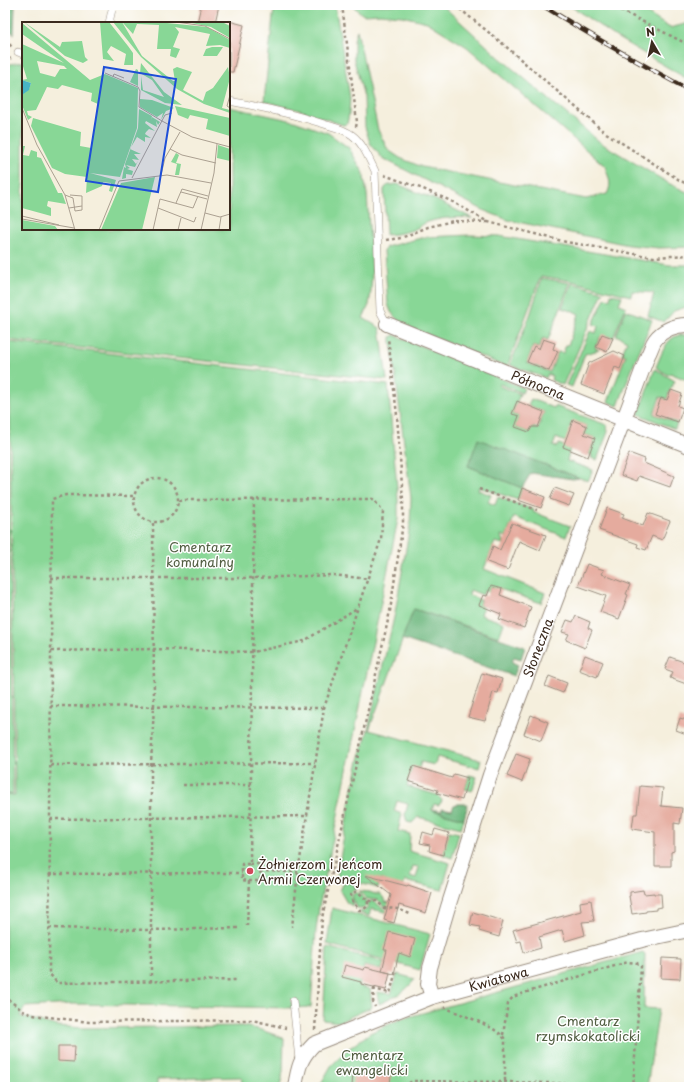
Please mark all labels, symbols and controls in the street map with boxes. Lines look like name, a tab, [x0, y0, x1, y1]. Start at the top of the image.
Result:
inset map	[22, 22, 230, 230]
north arrow	[632, 22, 672, 62]
text: N	[645, 23, 656, 41]
street label: Północna	[509, 365, 569, 404]
park label: Cmentarz komunalny	[166, 537, 234, 571]
street label: Słoneczna	[518, 614, 558, 680]
place label: Żołnierzom i jeńcom Armii Czerwonej	[258, 854, 382, 888]
marker: Żołnierzom i jeńcom Armii Czerwonej	[245, 866, 255, 876]
street label: Kwiatowa	[467, 961, 531, 996]
park label: Cmentarz rzymskokatolicki	[536, 1011, 640, 1045]
park label: Cmentarz ewangelicki	[336, 1045, 408, 1079]

